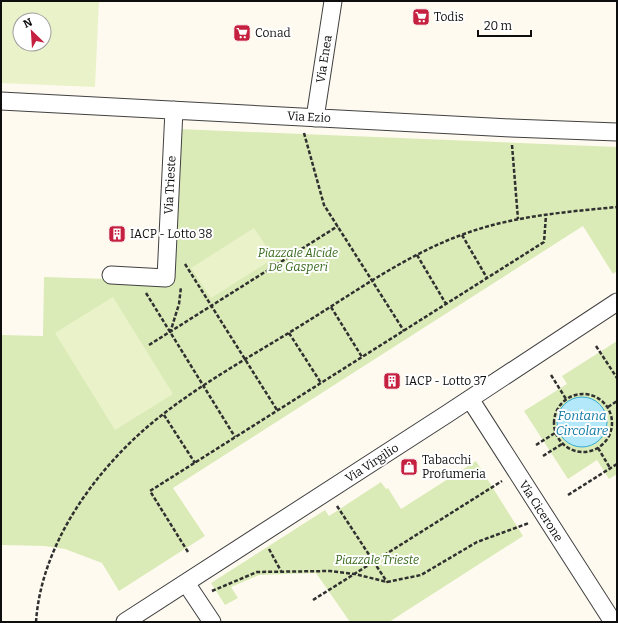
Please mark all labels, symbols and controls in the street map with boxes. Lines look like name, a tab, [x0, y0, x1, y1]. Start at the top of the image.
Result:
supermarket icon: Todis	[411, 7, 431, 27]
place label: Todis	[434, 10, 464, 24]
north arrow	[12, 12, 52, 52]
scale bar	[478, 12, 531, 38]
text: N	[21, 15, 35, 31]
text: 20 m	[484, 19, 513, 33]
supermarket icon: Conad	[232, 23, 252, 43]
place label: Conad	[255, 26, 291, 40]
street label: Via Enea	[313, 34, 335, 84]
street label: Via Ezio	[287, 109, 331, 125]
street label: Via Trieste	[161, 155, 179, 215]
building icon: IACP - Lotto 38	[107, 224, 127, 244]
place label: IACP - Lotto 38	[130, 227, 213, 241]
park label: Piazzale Alcide De Gasperi	[258, 246, 338, 274]
building icon: IACP - Lotto 37	[382, 371, 402, 391]
place label: IACP - Lotto 37	[405, 374, 486, 388]
water label: Fontana Circolare	[556, 408, 609, 438]
street label: Via Virgilio	[343, 441, 401, 485]
place label: Tabacchi Profumeria	[422, 453, 486, 481]
shop icon: Tabacchi Profumeria	[399, 457, 419, 477]
street label: Via Cicerone	[516, 478, 566, 544]
park label: Piazzale Trieste	[335, 553, 419, 567]

